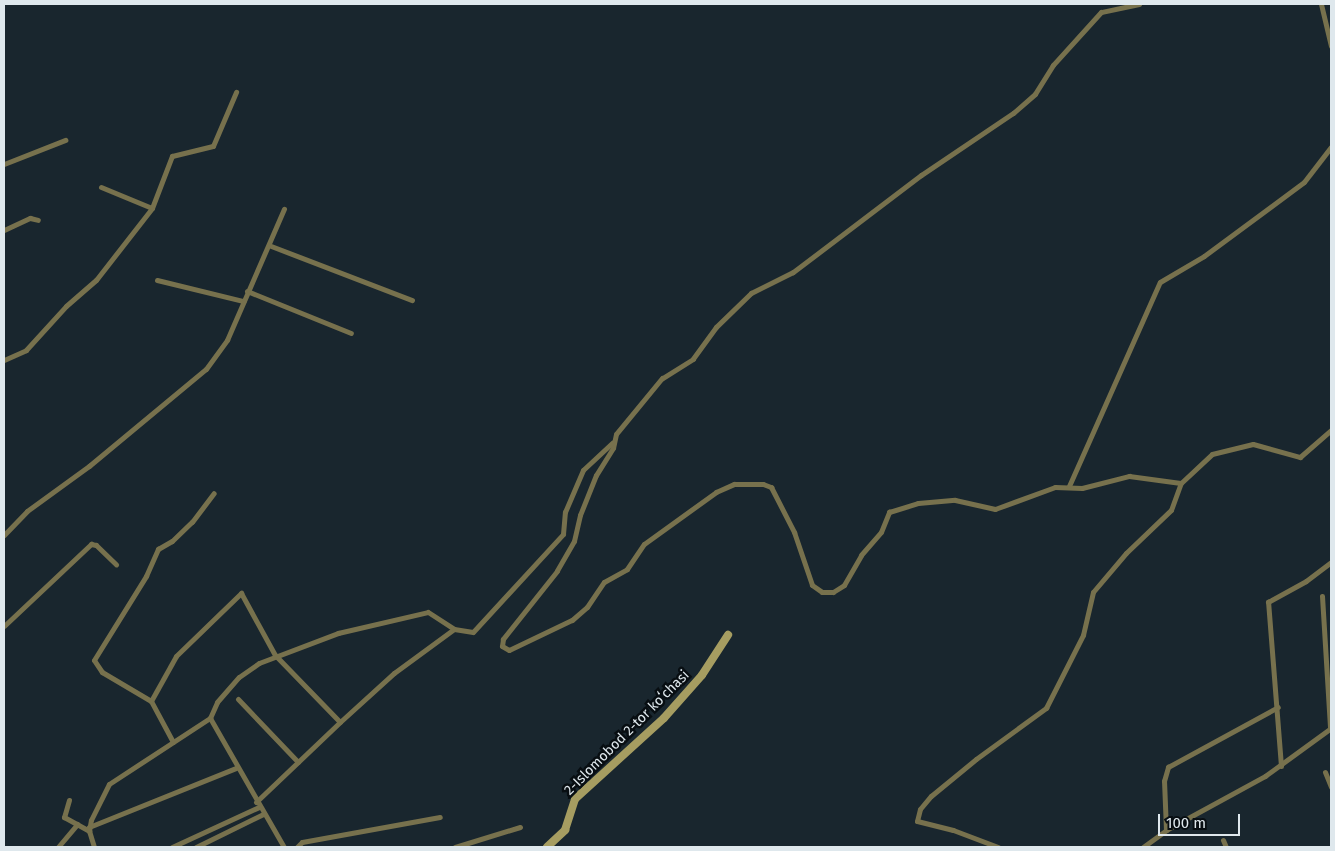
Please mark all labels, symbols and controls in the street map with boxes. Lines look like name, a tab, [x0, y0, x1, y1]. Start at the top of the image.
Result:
street label: 2-Islomobod 2-tor koʻchasi	[561, 667, 693, 799]
scale bar	[1160, 804, 1242, 836]
text: 100 m	[1166, 814, 1206, 832]

